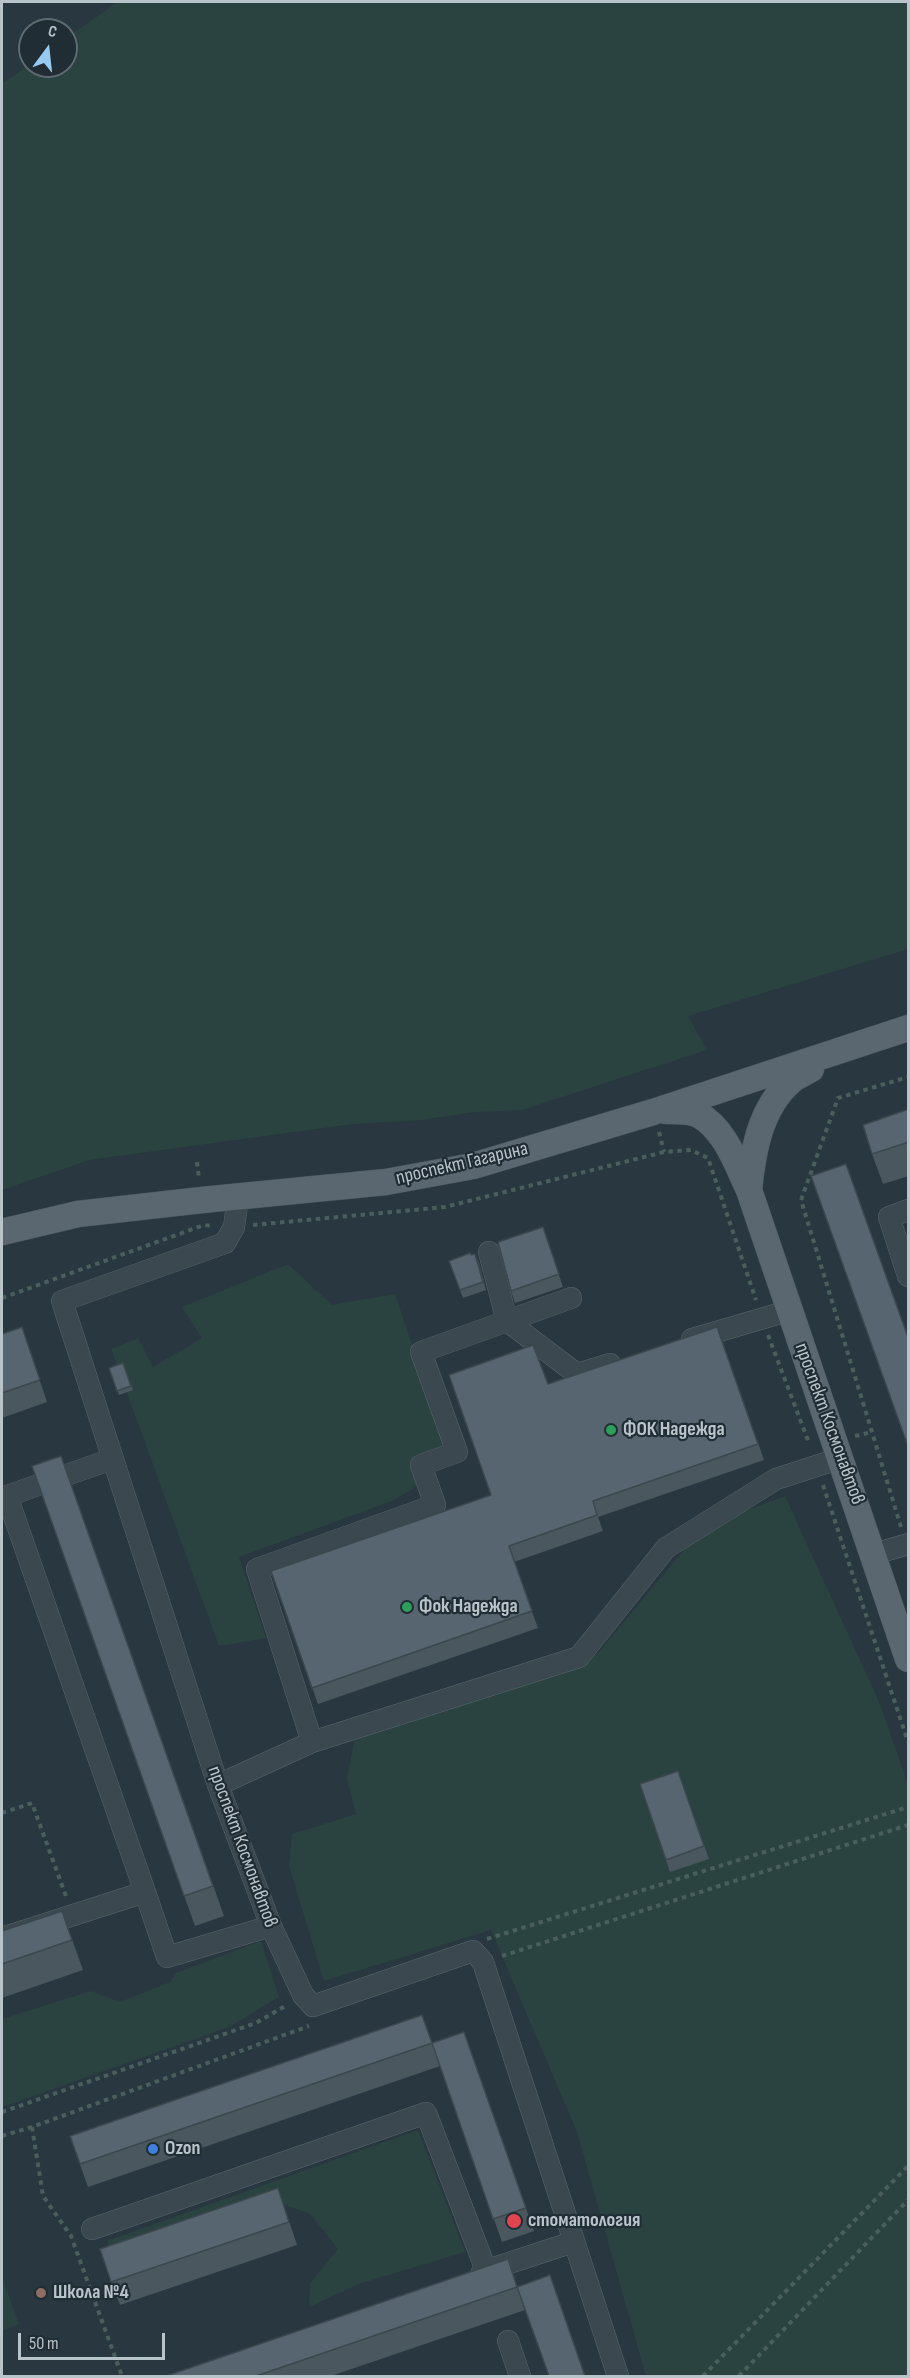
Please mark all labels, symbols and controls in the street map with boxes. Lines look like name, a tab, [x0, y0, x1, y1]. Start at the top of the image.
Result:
north arrow	[18, 18, 78, 78]
text: С	[46, 22, 59, 42]
street label: проспект Гагарина	[394, 1137, 530, 1191]
street label: проспект Космонавтов	[789, 1340, 869, 1508]
place label: ФОК Надежда	[623, 1418, 725, 1442]
marker: ФОК Надежда	[604, 1423, 618, 1437]
place label: Фок Надежда	[419, 1595, 518, 1619]
marker: Фок Надежда	[400, 1600, 414, 1614]
street label: проспект Космонавтов	[202, 1763, 282, 1931]
place label: Ozon	[165, 2137, 200, 2161]
marker: Ozon	[146, 2142, 160, 2156]
place label: стоматология	[528, 2209, 640, 2233]
marker: стоматология	[505, 2212, 523, 2230]
place label: Школа №4	[53, 2281, 129, 2305]
marker: Школа №4	[34, 2286, 48, 2300]
scale bar	[21, 2321, 168, 2359]
text: 50 m	[29, 2333, 59, 2354]

